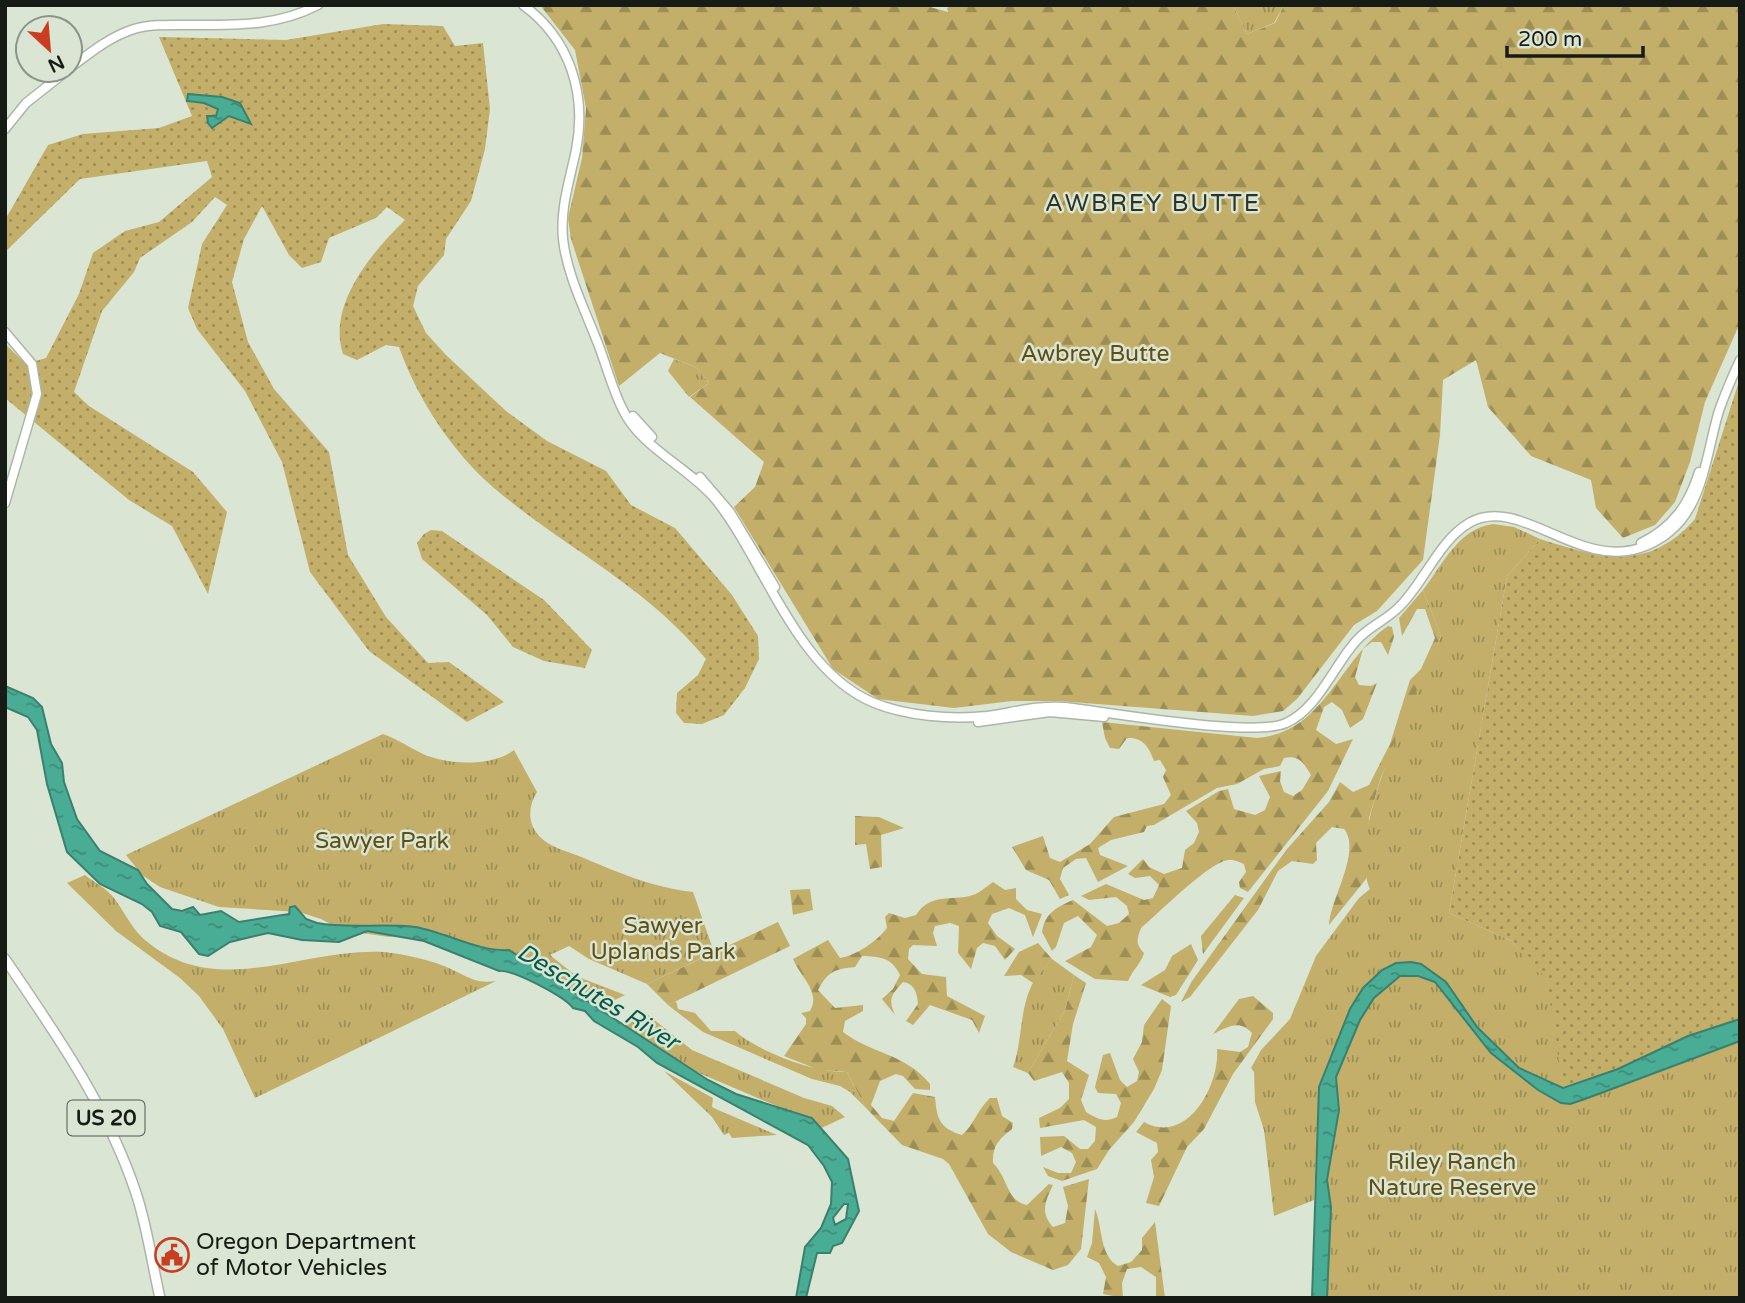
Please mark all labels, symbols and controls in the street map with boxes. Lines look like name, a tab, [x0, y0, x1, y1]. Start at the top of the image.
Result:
north arrow	[14, 14, 84, 84]
scale bar	[1507, 14, 1644, 58]
text: 200 m	[1518, 27, 1582, 52]
text: N	[44, 50, 68, 77]
district label: AWBREY BUTTE	[1045, 189, 1261, 218]
park label: Awbrey Butte	[1021, 340, 1169, 368]
park label: Sawyer Park	[315, 827, 449, 855]
park label: Sawyer Uplands Park	[591, 912, 735, 966]
water label: Deschutes River	[512, 937, 686, 1058]
road number: US 20	[68, 1100, 144, 1136]
park label: Riley Ranch Nature Reserve	[1368, 1148, 1536, 1202]
place label: Oregon Department of Motor Vehicles	[196, 1228, 416, 1282]
public building icon: Oregon Department of Motor Vehicles	[153, 1236, 191, 1274]

